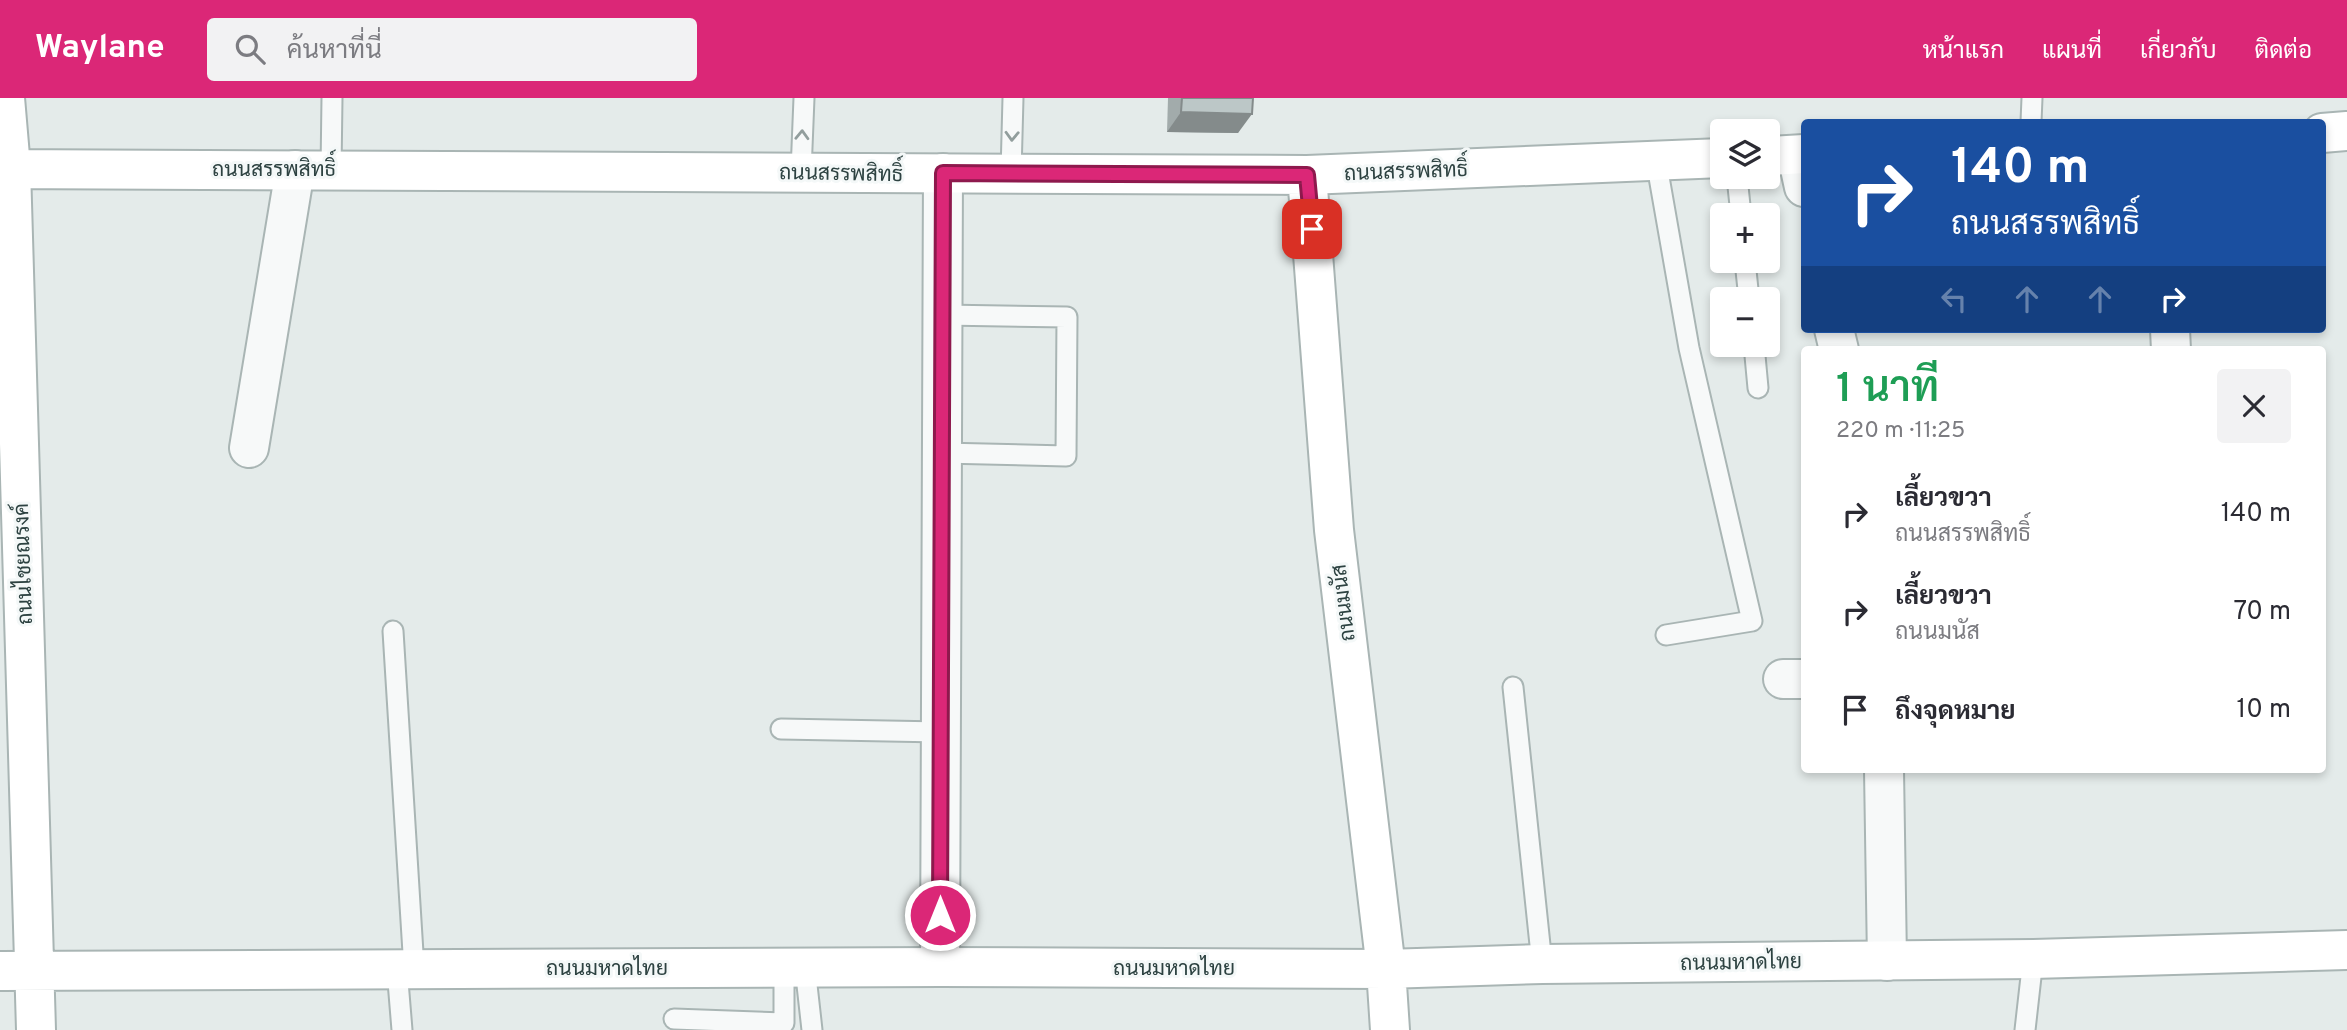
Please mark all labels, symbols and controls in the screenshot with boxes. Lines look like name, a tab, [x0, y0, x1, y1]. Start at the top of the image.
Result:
search box	[207, 18, 697, 81]
text: Waylane	[35, 28, 165, 70]
icon: search	[231, 30, 269, 68]
text: ค้นหาที่นี่	[287, 35, 382, 68]
text: หน้าแรก	[1923, 37, 2004, 67]
text: แผนที่	[2042, 37, 2102, 67]
text: เกี่ยวกับ	[2140, 37, 2217, 67]
text: ติดต่อ	[2255, 37, 2312, 67]
map controls	[1710, 119, 1780, 357]
button: layers	[1710, 119, 1780, 189]
one-way arrow	[795, 129, 810, 140]
one-way arrow	[1004, 131, 1020, 141]
text: 140 m	[1951, 139, 2090, 201]
icon: right	[1836, 147, 1927, 238]
street label: ถนนสรรพสิทธิ์	[212, 149, 336, 184]
street label: ถนนสรรพสิทธิ์	[1343, 149, 1468, 188]
street label: ถนนสรรพสิทธิ์	[779, 152, 903, 189]
pin	[1282, 199, 1342, 259]
button: +	[1710, 203, 1780, 273]
text: ถนนสรรพสิทธิ์	[1951, 206, 2140, 246]
icon: arrive	[1293, 210, 1331, 248]
icon: left	[1935, 280, 1973, 318]
icon: ahead	[2008, 280, 2046, 318]
icon: ahead	[2081, 280, 2119, 318]
icon: right	[2154, 280, 2192, 318]
button: −	[1710, 287, 1780, 357]
text: 1 นาที	[1836, 364, 1939, 417]
button: close	[2217, 369, 2291, 443]
text: 220 m · 11:25	[1836, 417, 1965, 446]
text: เลี้ยวขวา	[1895, 483, 1992, 516]
icon: right	[1836, 495, 1874, 533]
text: 140 m	[2221, 498, 2291, 531]
street label: ถนนไชยณรงค์	[7, 503, 40, 625]
text: ถนนสรรพสิทธิ์	[1895, 521, 2031, 550]
street label: ถนนมนัส	[1326, 563, 1363, 643]
text: เลี้ยวขวา	[1895, 581, 1992, 614]
icon: right	[1836, 593, 1874, 631]
text: 70 m	[2233, 596, 2291, 629]
text: ถนนมนัส	[1895, 619, 1980, 648]
icon: arrive	[1836, 691, 1874, 729]
text: 10 m	[2236, 694, 2291, 727]
text: ถึงจุดหมาย	[1895, 696, 2016, 729]
position arrow	[903, 878, 977, 952]
street label: ถนนมหาดไทย	[1680, 948, 1802, 978]
street label: ถนนมหาดไทย	[546, 955, 668, 983]
street label: ถนนมหาดไทย	[1113, 955, 1235, 983]

